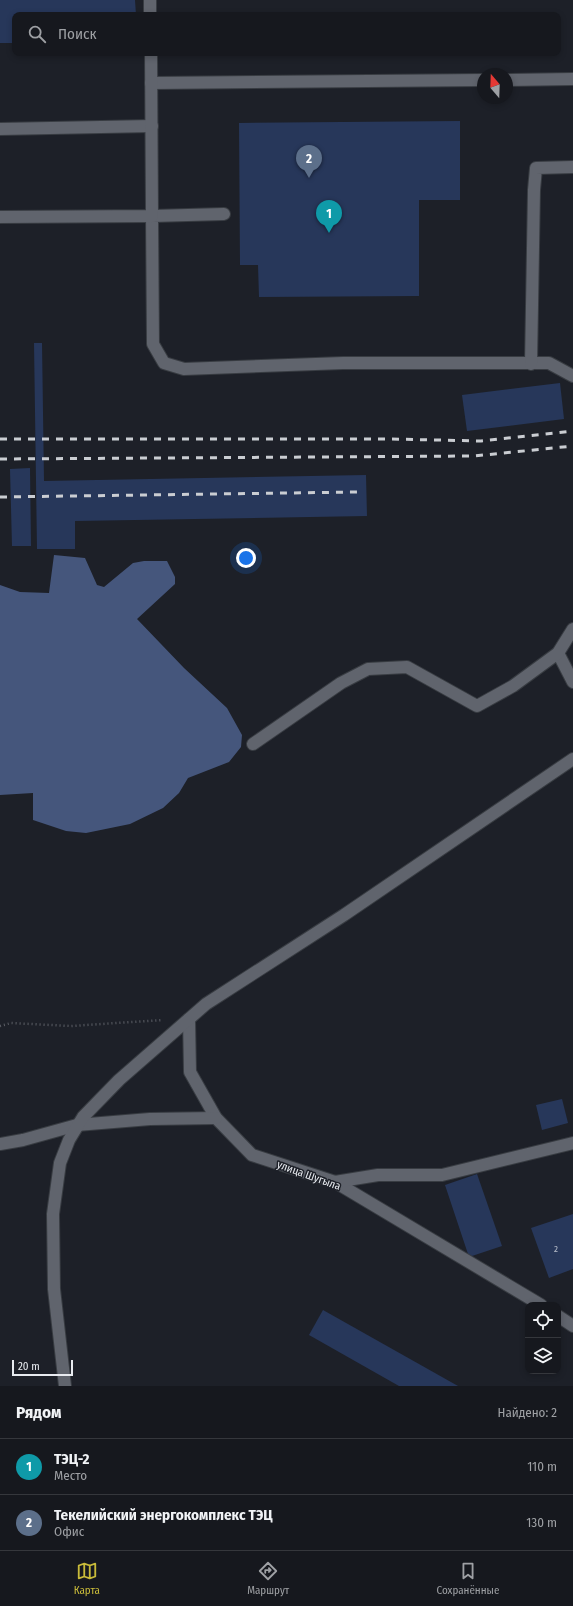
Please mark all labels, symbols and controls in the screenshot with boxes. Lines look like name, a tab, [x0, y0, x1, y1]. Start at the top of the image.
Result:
search box	[12, 12, 561, 56]
icon: search	[26, 23, 48, 45]
text: Поиск	[58, 25, 96, 43]
north arrow	[477, 68, 513, 104]
pin: 2	[296, 145, 322, 178]
pin: 1	[316, 200, 342, 233]
your location	[236, 548, 256, 568]
street label: улица Шугыла	[275, 1158, 342, 1193]
house number: 2	[554, 1244, 558, 1254]
map controls	[525, 1302, 561, 1374]
button: locate	[525, 1302, 561, 1338]
button: layers	[525, 1338, 561, 1374]
scale bar	[12, 1358, 73, 1377]
text: 20 m	[18, 1360, 40, 1373]
text: Рядом	[16, 1402, 61, 1423]
text: Найдено: 2	[498, 1405, 557, 1420]
text: ТЭЦ-2	[54, 1450, 90, 1468]
text: 1	[26, 1459, 32, 1474]
text: 110 m	[527, 1459, 557, 1474]
text: Место	[54, 1468, 87, 1483]
text: Текелийский энергокомплекс ТЭЦ	[54, 1506, 273, 1524]
text: 2	[26, 1515, 32, 1530]
text: 130 m	[526, 1515, 557, 1530]
text: Офис	[54, 1524, 84, 1539]
tab: Карта	[74, 1560, 100, 1597]
tab: Маршрут	[247, 1560, 289, 1597]
tab: Сохранённые	[437, 1560, 499, 1597]

